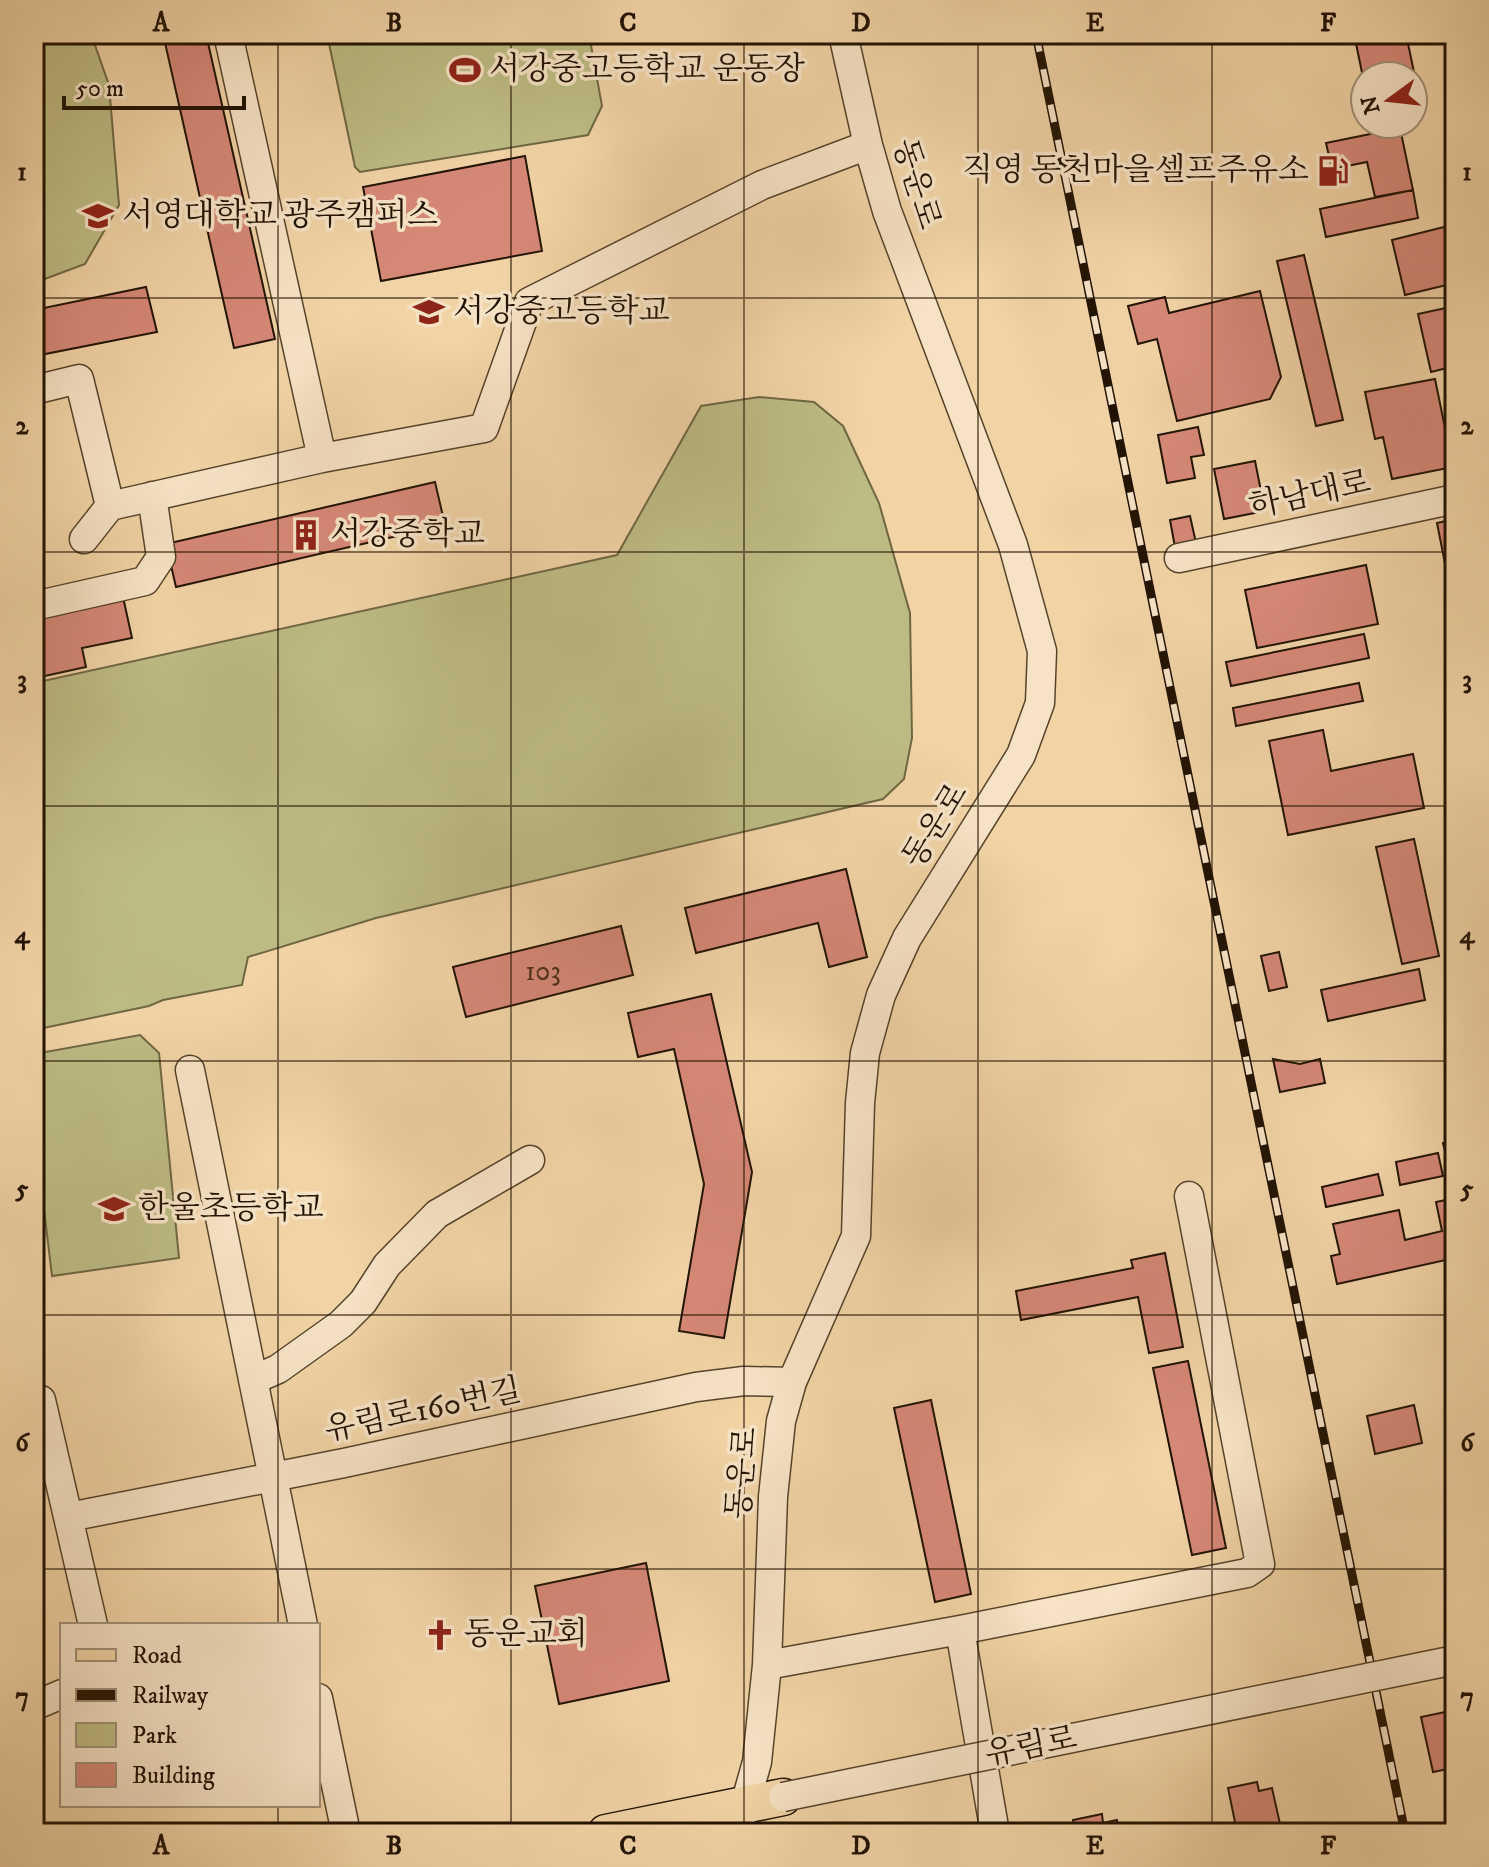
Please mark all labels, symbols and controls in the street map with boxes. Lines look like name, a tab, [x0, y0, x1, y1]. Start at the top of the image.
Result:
text: A	[152, 7, 171, 40]
text: B	[386, 7, 402, 40]
text: C	[619, 7, 637, 40]
text: D	[851, 7, 871, 40]
text: E	[1086, 7, 1104, 40]
text: F	[1320, 7, 1337, 40]
place label: 서강중고등학교 운동장	[489, 50, 805, 90]
sports icon: 서강중고등학교 운동장	[448, 53, 482, 87]
scale bar	[64, 60, 244, 110]
north arrow	[1349, 60, 1429, 140]
text: 50 m	[76, 74, 124, 104]
text: N	[1356, 93, 1387, 117]
street label: 동운로	[883, 134, 949, 234]
place label: 직영 동천마을셀프주유소	[962, 151, 1309, 191]
fuel station icon: 직영 동천마을셀프주유소	[1316, 154, 1350, 188]
text: 1	[17, 156, 27, 189]
text: 1	[1462, 156, 1472, 189]
place label: 서영대학교 광주캠퍼스	[122, 196, 438, 236]
school or university icon: 서영대학교 광주캠퍼스	[81, 199, 115, 233]
place label: 서강중고등학교	[453, 292, 669, 332]
school or university icon: 서강중고등학교	[412, 295, 446, 329]
text: 2	[16, 410, 30, 443]
text: 2	[1461, 410, 1475, 443]
street label: 하남대로	[1245, 463, 1375, 527]
place label: 서강중학교	[330, 515, 485, 555]
building icon: 서강중학교	[289, 518, 323, 552]
text: 3	[17, 664, 27, 697]
text: 3	[1462, 664, 1472, 697]
street label: 동운로	[894, 776, 978, 876]
text: 4	[15, 919, 31, 952]
text: 4	[1460, 919, 1476, 952]
house number: 103	[525, 954, 561, 989]
text: 5	[15, 1173, 29, 1206]
text: 5	[1460, 1173, 1474, 1206]
place label: 한울초등학교	[138, 1189, 324, 1229]
school or university icon: 한울초등학교	[97, 1192, 131, 1226]
street label: 유림로160번길	[321, 1371, 525, 1451]
street label: 동운로	[719, 1425, 767, 1521]
text: 6	[15, 1427, 30, 1460]
text: 6	[1460, 1427, 1475, 1460]
place label: 동운교회	[464, 1615, 588, 1655]
church icon: 동운교회	[423, 1618, 457, 1652]
legend	[60, 1623, 320, 1807]
text: Road	[132, 1641, 182, 1671]
text: 7	[15, 1681, 29, 1714]
text: Railway	[132, 1681, 209, 1711]
text: 7	[1460, 1681, 1474, 1714]
street label: 유림로	[982, 1719, 1080, 1775]
text: Park	[132, 1721, 177, 1751]
text: Building	[132, 1761, 215, 1791]
text: A	[152, 1830, 171, 1863]
text: B	[386, 1830, 402, 1863]
text: C	[619, 1830, 637, 1863]
text: D	[851, 1830, 871, 1863]
text: E	[1086, 1830, 1104, 1863]
text: F	[1320, 1830, 1337, 1863]

